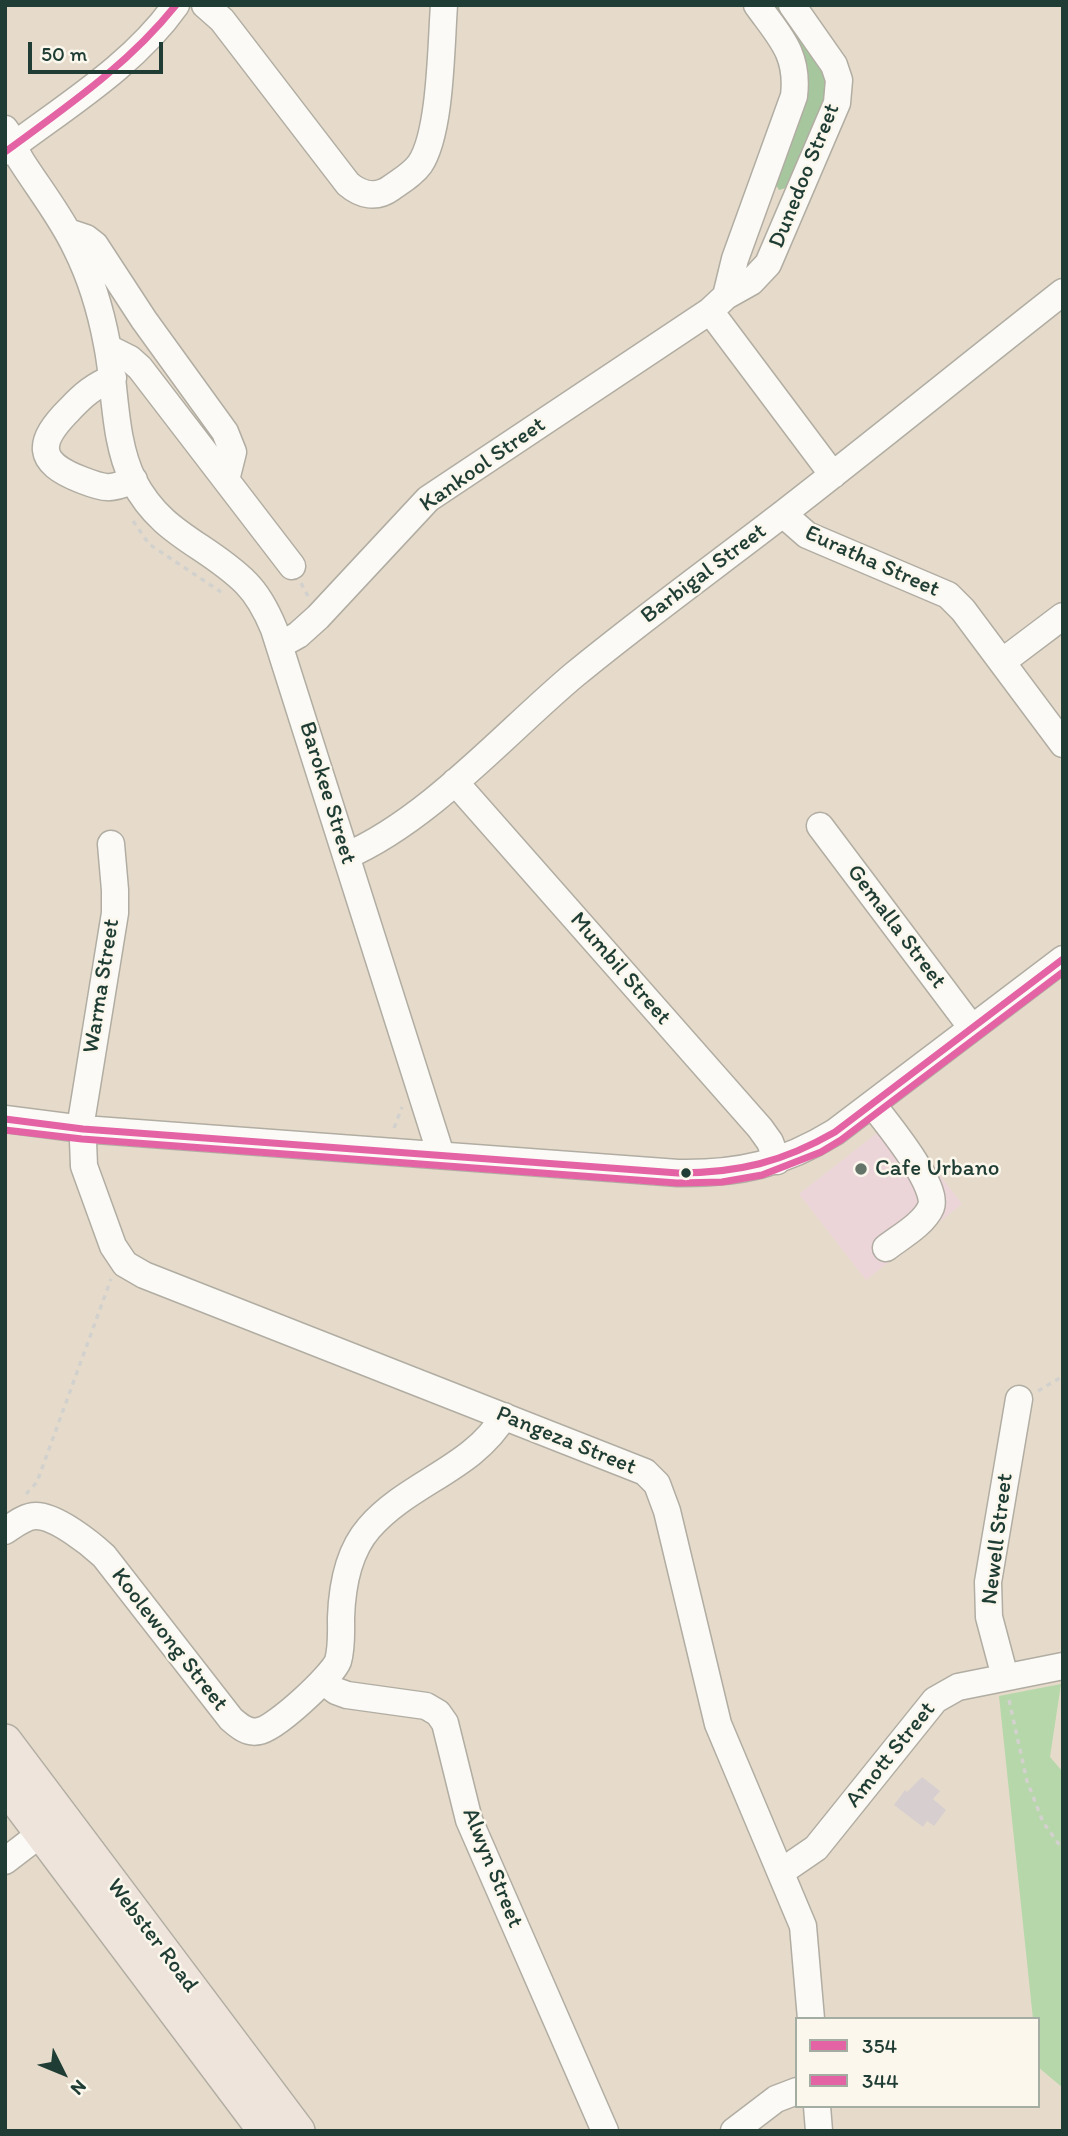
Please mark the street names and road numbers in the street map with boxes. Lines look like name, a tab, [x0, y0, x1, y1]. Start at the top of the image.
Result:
street label: Dunedoo Street	[763, 100, 847, 252]
street label: Kankool Street	[415, 411, 551, 519]
street label: Barbigal Street	[636, 518, 772, 630]
street label: Euratha Street	[800, 520, 944, 604]
street label: Barokee Street	[292, 718, 362, 868]
street label: Gemalla Street	[840, 859, 952, 995]
street label: Mumbil Street	[564, 907, 676, 1031]
street label: Warma Street	[78, 917, 126, 1055]
street label: Pangeza Street	[492, 1400, 640, 1482]
street label: Newell Street	[976, 1472, 1020, 1606]
street label: Koolewong Street	[105, 1563, 233, 1717]
street label: Amott Street	[840, 1697, 942, 1813]
street label: Alwyn Street	[455, 1804, 529, 1932]
street label: Webster Road	[100, 1874, 204, 1998]

